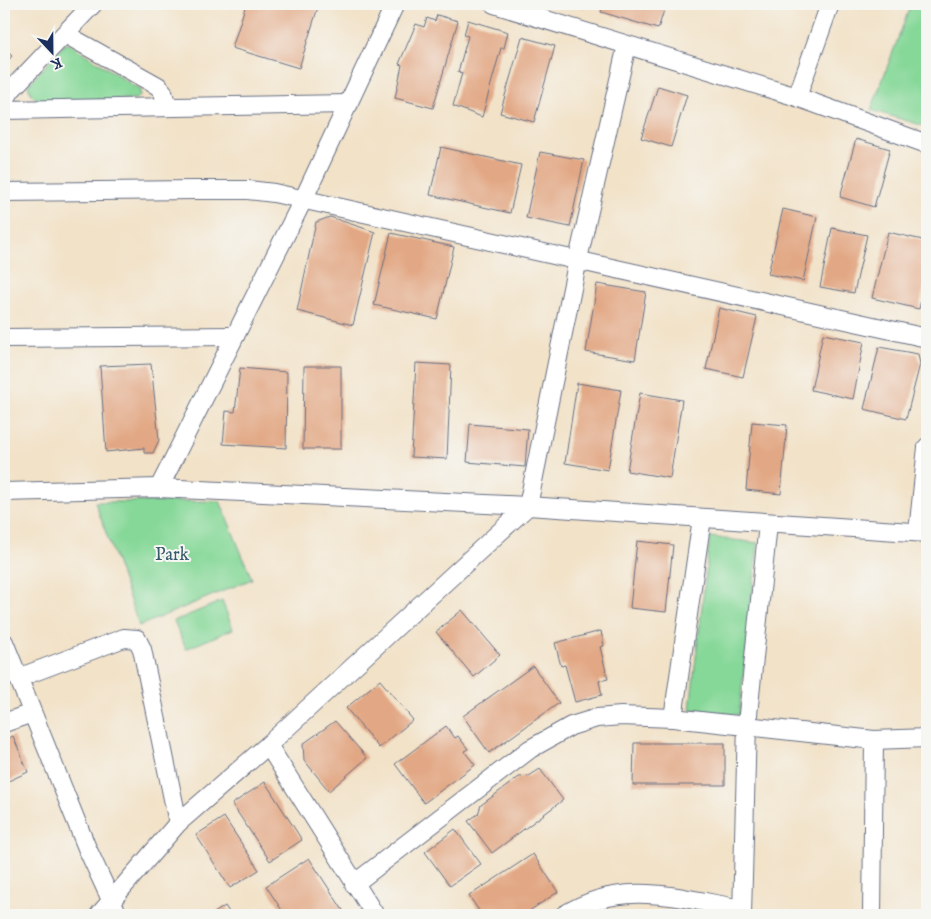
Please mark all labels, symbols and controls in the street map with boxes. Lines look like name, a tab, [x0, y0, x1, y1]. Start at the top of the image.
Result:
north arrow	[28, 28, 78, 78]
text: K	[48, 53, 65, 74]
park label: Park	[155, 544, 189, 567]

